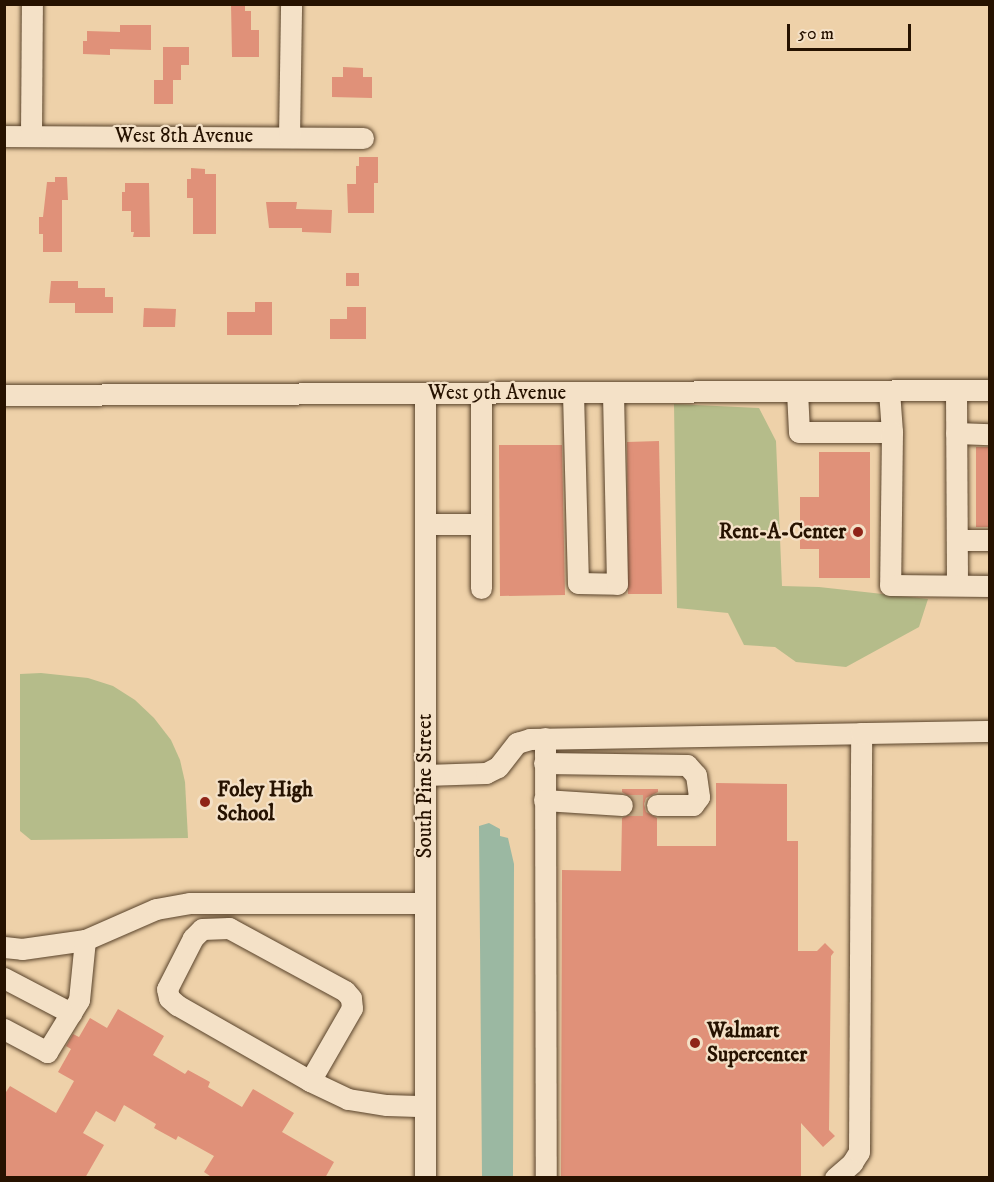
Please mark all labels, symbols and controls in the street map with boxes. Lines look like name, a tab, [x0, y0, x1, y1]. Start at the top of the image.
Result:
scale bar	[790, 12, 914, 50]
text: 50 m	[798, 23, 834, 45]
street label: West 8th Avenue	[115, 123, 253, 149]
street label: West 9th Avenue	[428, 380, 566, 406]
place label: Rent-A-Center	[719, 519, 846, 545]
marker: Rent-A-Center	[851, 525, 865, 539]
street label: South Pine Street	[412, 714, 438, 858]
place label: Foley High School	[217, 777, 313, 827]
marker: Foley High School	[198, 795, 212, 809]
place label: Walmart Supercenter	[707, 1018, 807, 1068]
marker: Walmart Supercenter	[688, 1036, 702, 1050]

